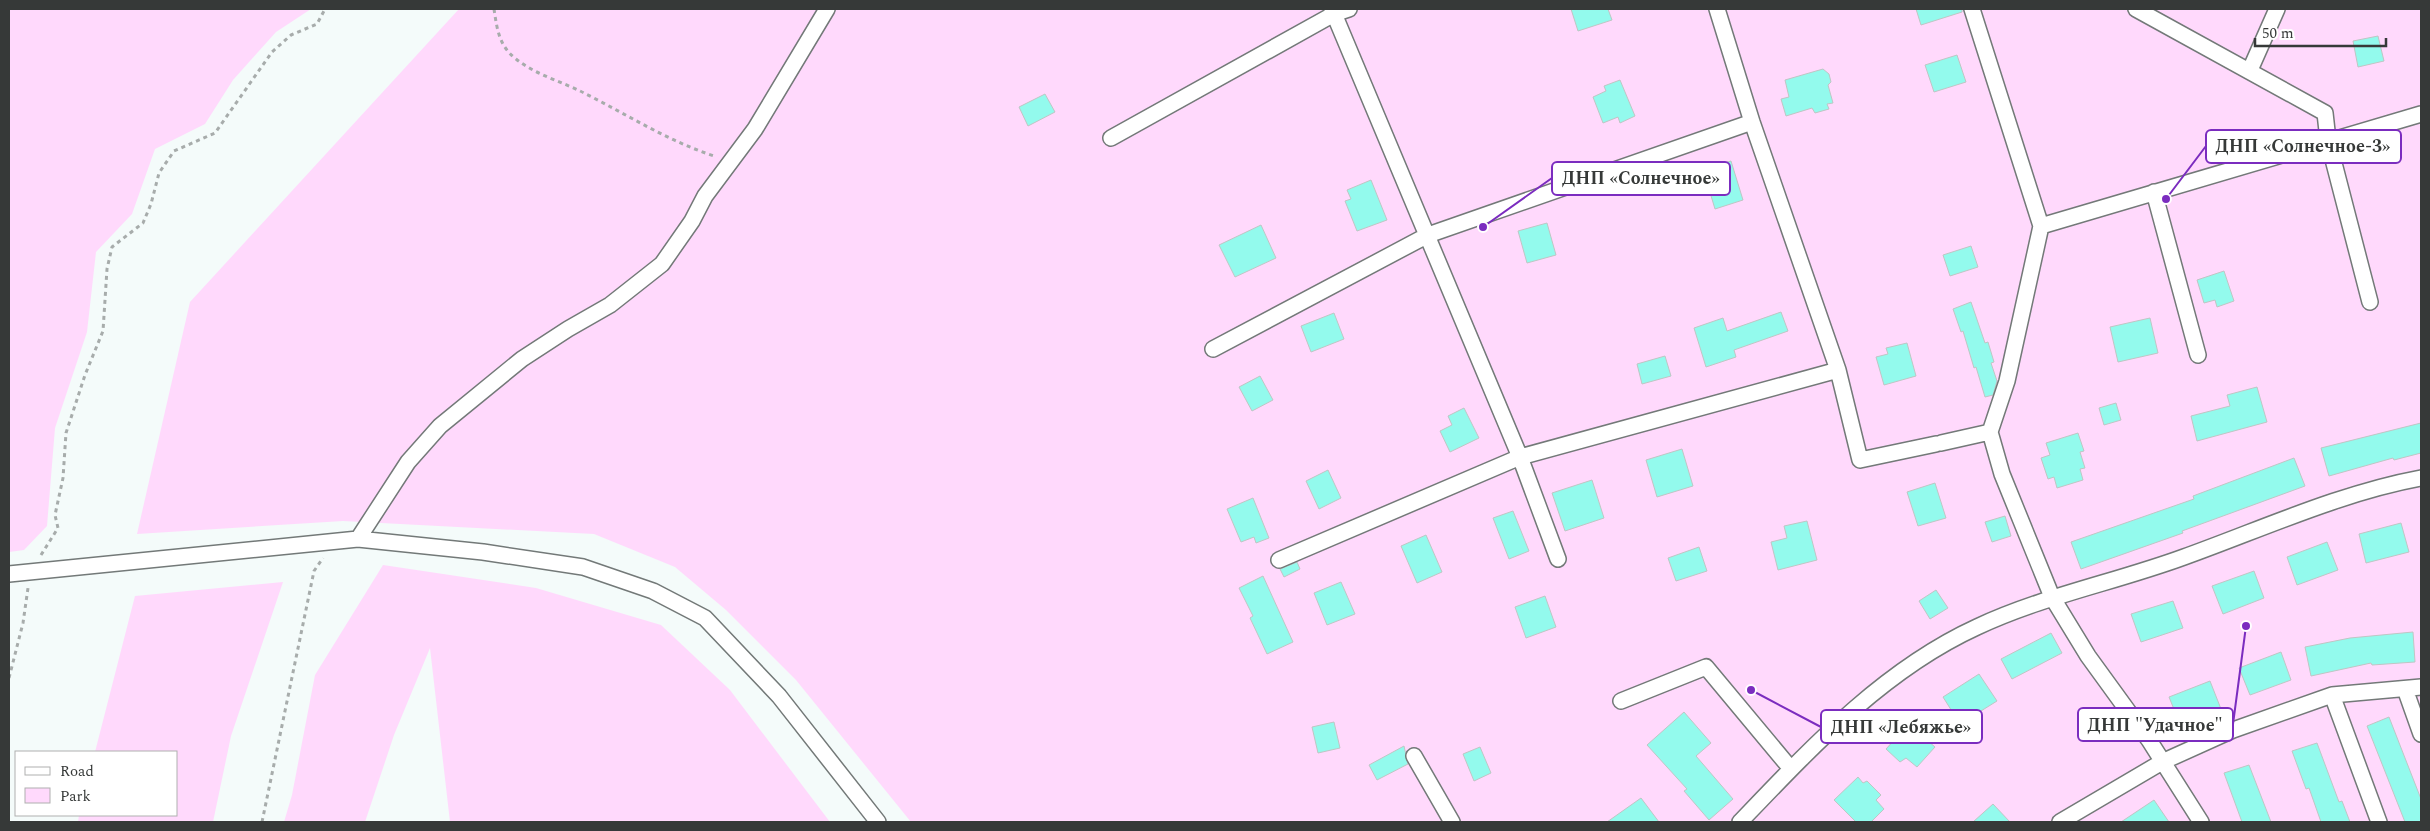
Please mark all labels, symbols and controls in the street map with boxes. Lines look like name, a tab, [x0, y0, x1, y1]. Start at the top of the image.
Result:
scale bar	[2255, 15, 2386, 47]
text: 50 m	[2262, 22, 2294, 45]
callout: ДНП «Солнечное-3»	[2206, 130, 2401, 163]
text: ДНП «Солнечное-3»	[2216, 133, 2390, 160]
callout: ДНП «Солнечное»	[1552, 162, 1730, 195]
text: ДНП «Солнечное»	[1562, 165, 1720, 192]
callout: ДНП "Удачное"	[2078, 708, 2233, 741]
callout: ДНП «Лебяжье»	[1821, 710, 1982, 743]
text: ДНП "Удачное"	[2088, 712, 2223, 739]
text: ДНП «Лебяжье»	[1831, 714, 1971, 741]
legend	[15, 751, 178, 816]
text: Road	[60, 760, 94, 783]
text: Park	[60, 785, 91, 808]

